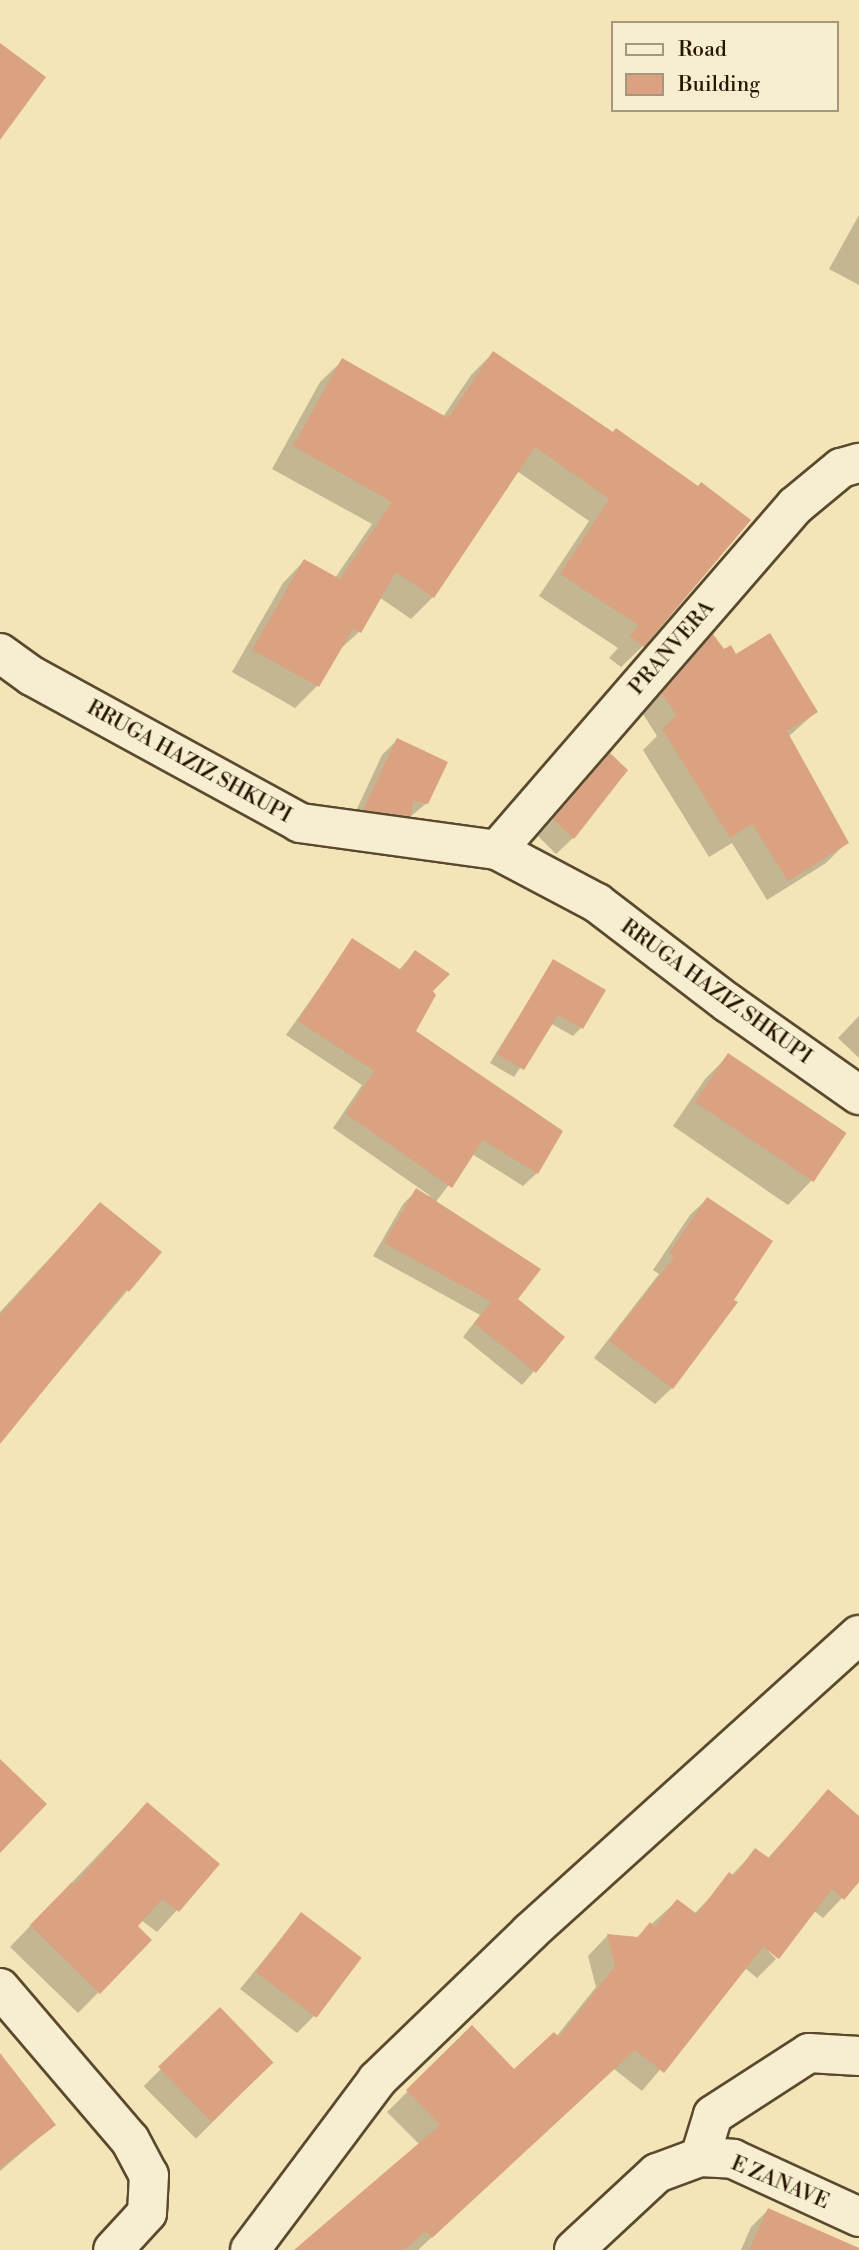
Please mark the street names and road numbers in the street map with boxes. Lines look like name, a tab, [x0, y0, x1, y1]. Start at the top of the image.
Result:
street label: PRANVERA	[624, 596, 720, 700]
street label: RRUGA HAZIZ SHKUPI	[82, 695, 296, 829]
street label: RRUGA HAZIZ SHKUPI	[616, 914, 816, 1070]
street label: E ZANAVE	[727, 2151, 833, 2215]

